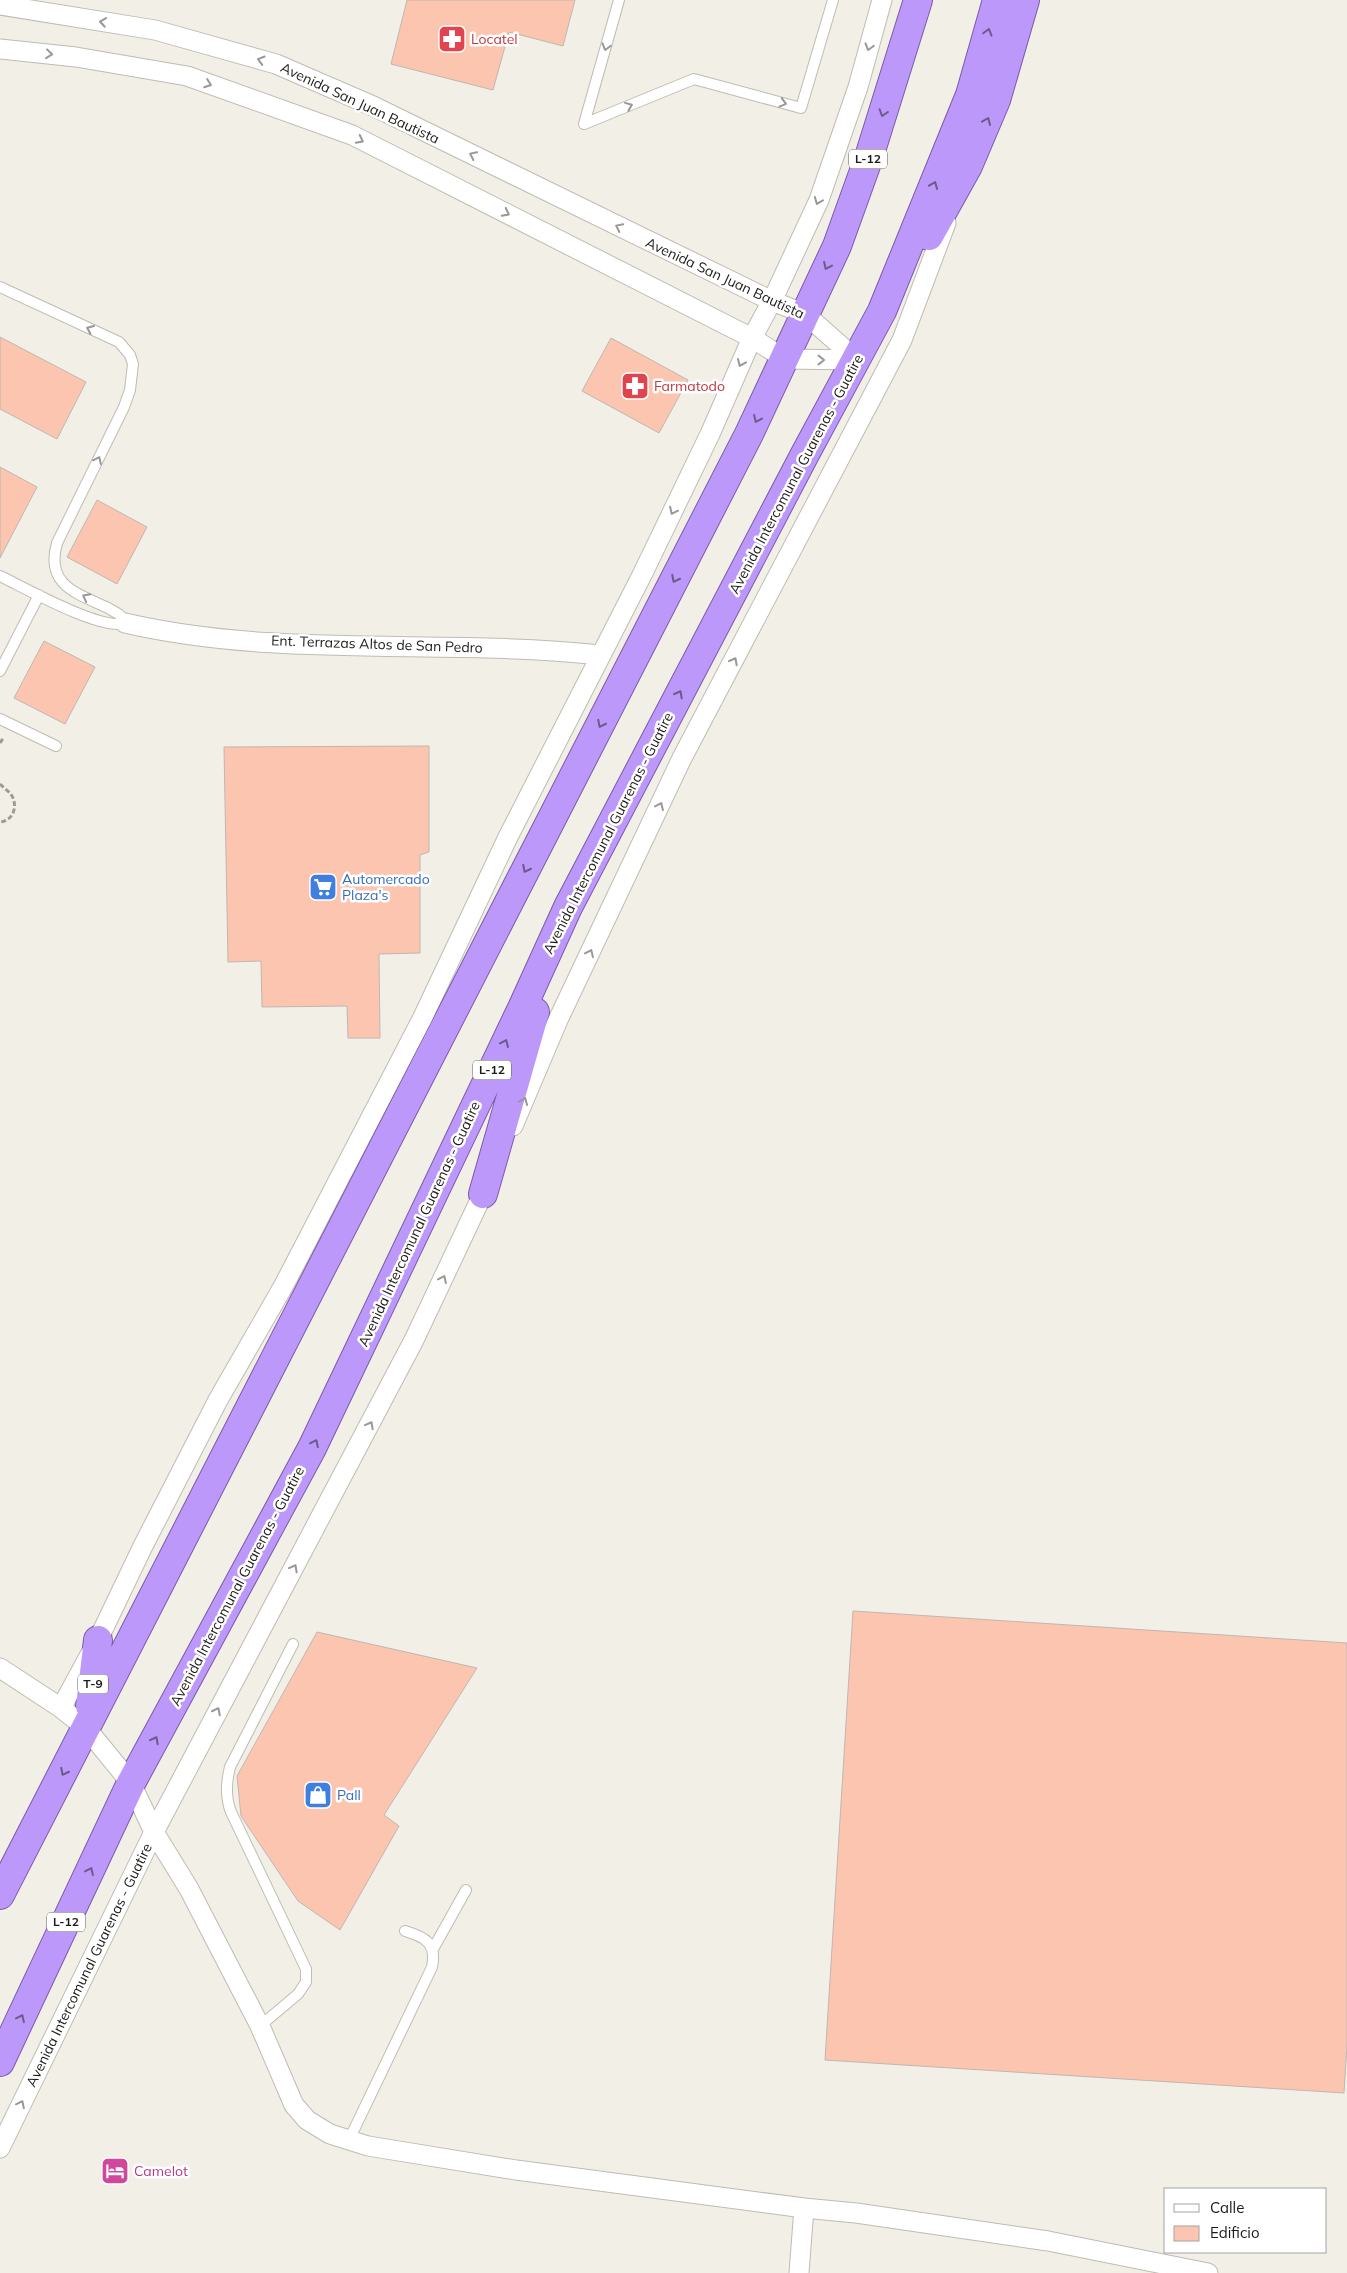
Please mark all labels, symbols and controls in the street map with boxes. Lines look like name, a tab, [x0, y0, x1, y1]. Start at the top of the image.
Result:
one-way arrow	[99, 17, 108, 27]
pharmacy icon: Locatel	[437, 24, 467, 54]
one-way arrow	[983, 29, 993, 37]
place label: Locatel	[471, 30, 518, 48]
one-way arrow	[601, 42, 611, 50]
one-way arrow	[864, 42, 875, 51]
one-way arrow	[45, 48, 53, 59]
one-way arrow	[257, 55, 265, 66]
street label: Avenida San Juan Bautista	[278, 58, 442, 148]
one-way arrow	[203, 78, 212, 88]
one-way arrow	[779, 97, 788, 108]
one-way arrow	[624, 101, 633, 112]
one-way arrow	[878, 109, 888, 117]
one-way arrow	[981, 117, 991, 126]
one-way arrow	[355, 134, 364, 144]
road number: L-12	[849, 150, 887, 168]
one-way arrow	[469, 151, 478, 161]
one-way arrow	[927, 181, 938, 190]
one-way arrow	[814, 196, 824, 205]
one-way arrow	[500, 207, 509, 217]
one-way arrow	[615, 223, 624, 233]
street label: Avenida San Juan Bautista	[643, 233, 807, 323]
one-way arrow	[823, 261, 834, 270]
one-way arrow	[86, 326, 95, 336]
street label: Avenida Intercomunal Guarenas - Guatire	[725, 351, 867, 597]
one-way arrow	[818, 355, 825, 365]
one-way arrow	[736, 359, 746, 367]
pharmacy icon: Farmatodo	[620, 371, 650, 401]
place label: Farmatodo	[654, 377, 725, 395]
one-way arrow	[752, 414, 763, 423]
one-way arrow	[91, 456, 102, 465]
one-way arrow	[669, 506, 679, 515]
one-way arrow	[671, 574, 681, 583]
one-way arrow	[82, 593, 91, 603]
street label: Ent. Terrazas Altos de San Pedro	[271, 631, 483, 657]
one-way arrow	[728, 657, 738, 666]
one-way arrow	[673, 690, 683, 699]
street label: Avenida Intercomunal Guarenas - Guatire	[539, 709, 677, 957]
one-way arrow	[597, 719, 607, 728]
one-way arrow	[654, 802, 664, 811]
one-way arrow	[522, 863, 532, 872]
place label: Automercado Plaza's	[342, 870, 430, 904]
supermarket icon: Automercado Plaza's	[308, 872, 338, 902]
one-way arrow	[584, 949, 594, 958]
one-way arrow	[499, 1039, 509, 1048]
road number: L-12	[473, 1060, 511, 1080]
one-way arrow	[518, 1097, 529, 1106]
street label: Avenida Intercomunal Guarenas - Guatire	[354, 1098, 484, 1350]
one-way arrow	[436, 1275, 447, 1284]
one-way arrow	[364, 1421, 374, 1430]
one-way arrow	[308, 1439, 318, 1448]
street label: Avenida Intercomunal Guarenas - Guatire	[166, 1463, 308, 1709]
one-way arrow	[288, 1564, 298, 1573]
road number: T-9	[78, 1675, 108, 1694]
one-way arrow	[211, 1708, 221, 1717]
one-way arrow	[148, 1736, 158, 1745]
one-way arrow	[60, 1766, 70, 1775]
shop icon: Pall	[303, 1780, 333, 1810]
place label: Pall	[337, 1786, 361, 1804]
street label: Avenida Intercomunal Guarenas - Guatire	[22, 1840, 156, 2090]
one-way arrow	[84, 1867, 94, 1876]
road number: L-12	[47, 1912, 85, 1931]
one-way arrow	[14, 2014, 25, 2023]
one-way arrow	[15, 2100, 25, 2109]
hotel icon: Camelot	[100, 2156, 130, 2186]
place label: Camelot	[134, 2162, 188, 2180]
legend	[1164, 2188, 1327, 2253]
text: Calle	[1210, 2198, 1244, 2217]
text: Edificio	[1210, 2223, 1260, 2242]

